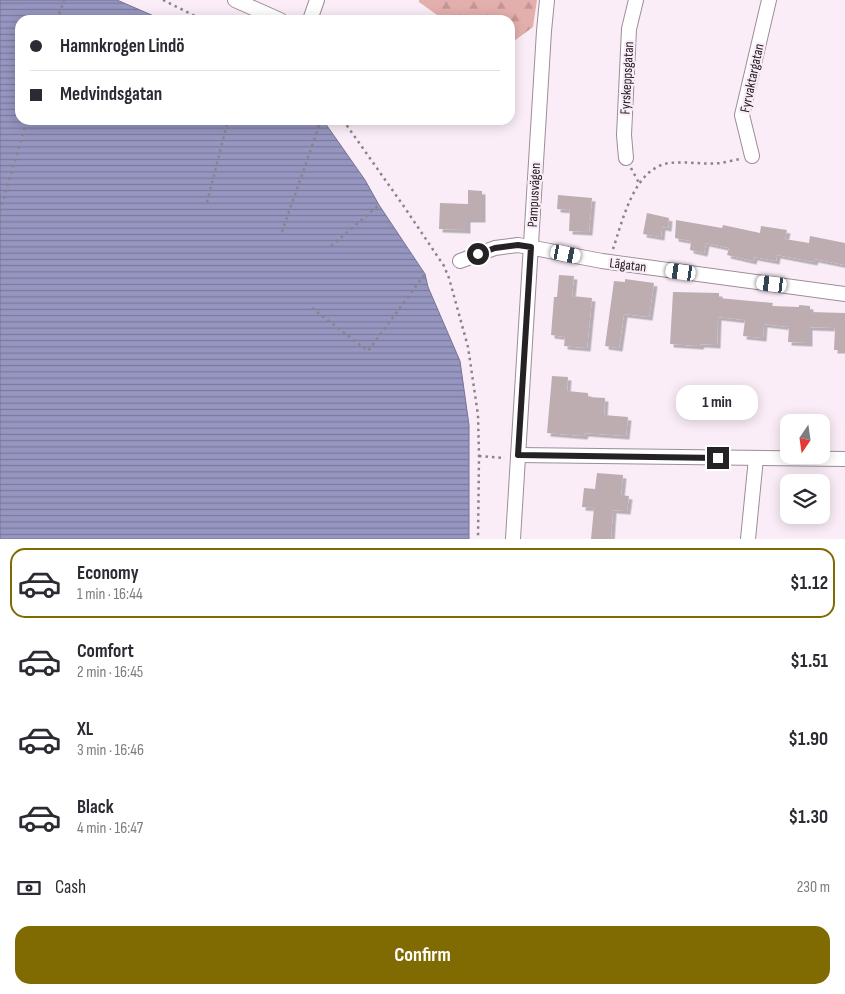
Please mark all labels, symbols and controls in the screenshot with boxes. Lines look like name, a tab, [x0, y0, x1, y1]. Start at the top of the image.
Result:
text: Hamnkrogen Lindö	[60, 35, 185, 58]
street label: Fyrskeppsgatan	[617, 41, 637, 115]
street label: Fyrvaktargatan	[736, 42, 768, 114]
text: Medvindsgatan	[60, 83, 162, 106]
street label: Pampusvägen	[524, 162, 544, 228]
route start	[467, 243, 489, 265]
car	[549, 244, 582, 264]
street label: Lägatan	[609, 254, 647, 276]
car	[665, 262, 696, 282]
car	[756, 275, 787, 293]
callout: 1 min	[677, 386, 759, 420]
text: 1 min	[702, 393, 732, 412]
north arrow	[780, 414, 830, 464]
map controls	[780, 414, 830, 524]
route end	[707, 447, 729, 469]
button: layers	[780, 474, 830, 524]
icon: car	[17, 561, 62, 606]
text: Economy	[77, 562, 139, 585]
text: $1.12	[790, 572, 828, 595]
text: 1 min · 16:44	[77, 585, 143, 604]
icon: car	[17, 639, 62, 684]
text: Comfort	[77, 640, 134, 663]
text: $1.51	[790, 650, 828, 673]
text: 2 min · 16:45	[77, 663, 143, 682]
icon: car	[17, 717, 62, 762]
text: XL	[77, 718, 93, 741]
text: $1.90	[788, 728, 828, 751]
text: 3 min · 16:46	[77, 741, 144, 760]
icon: car	[17, 795, 62, 840]
text: Black	[77, 796, 114, 819]
text: $1.30	[788, 806, 828, 829]
text: 4 min · 16:47	[77, 819, 143, 838]
icon: cash	[15, 874, 43, 902]
text: Cash	[55, 876, 86, 899]
text: 230 m	[797, 878, 830, 897]
button: Confirm	[15, 926, 830, 984]

